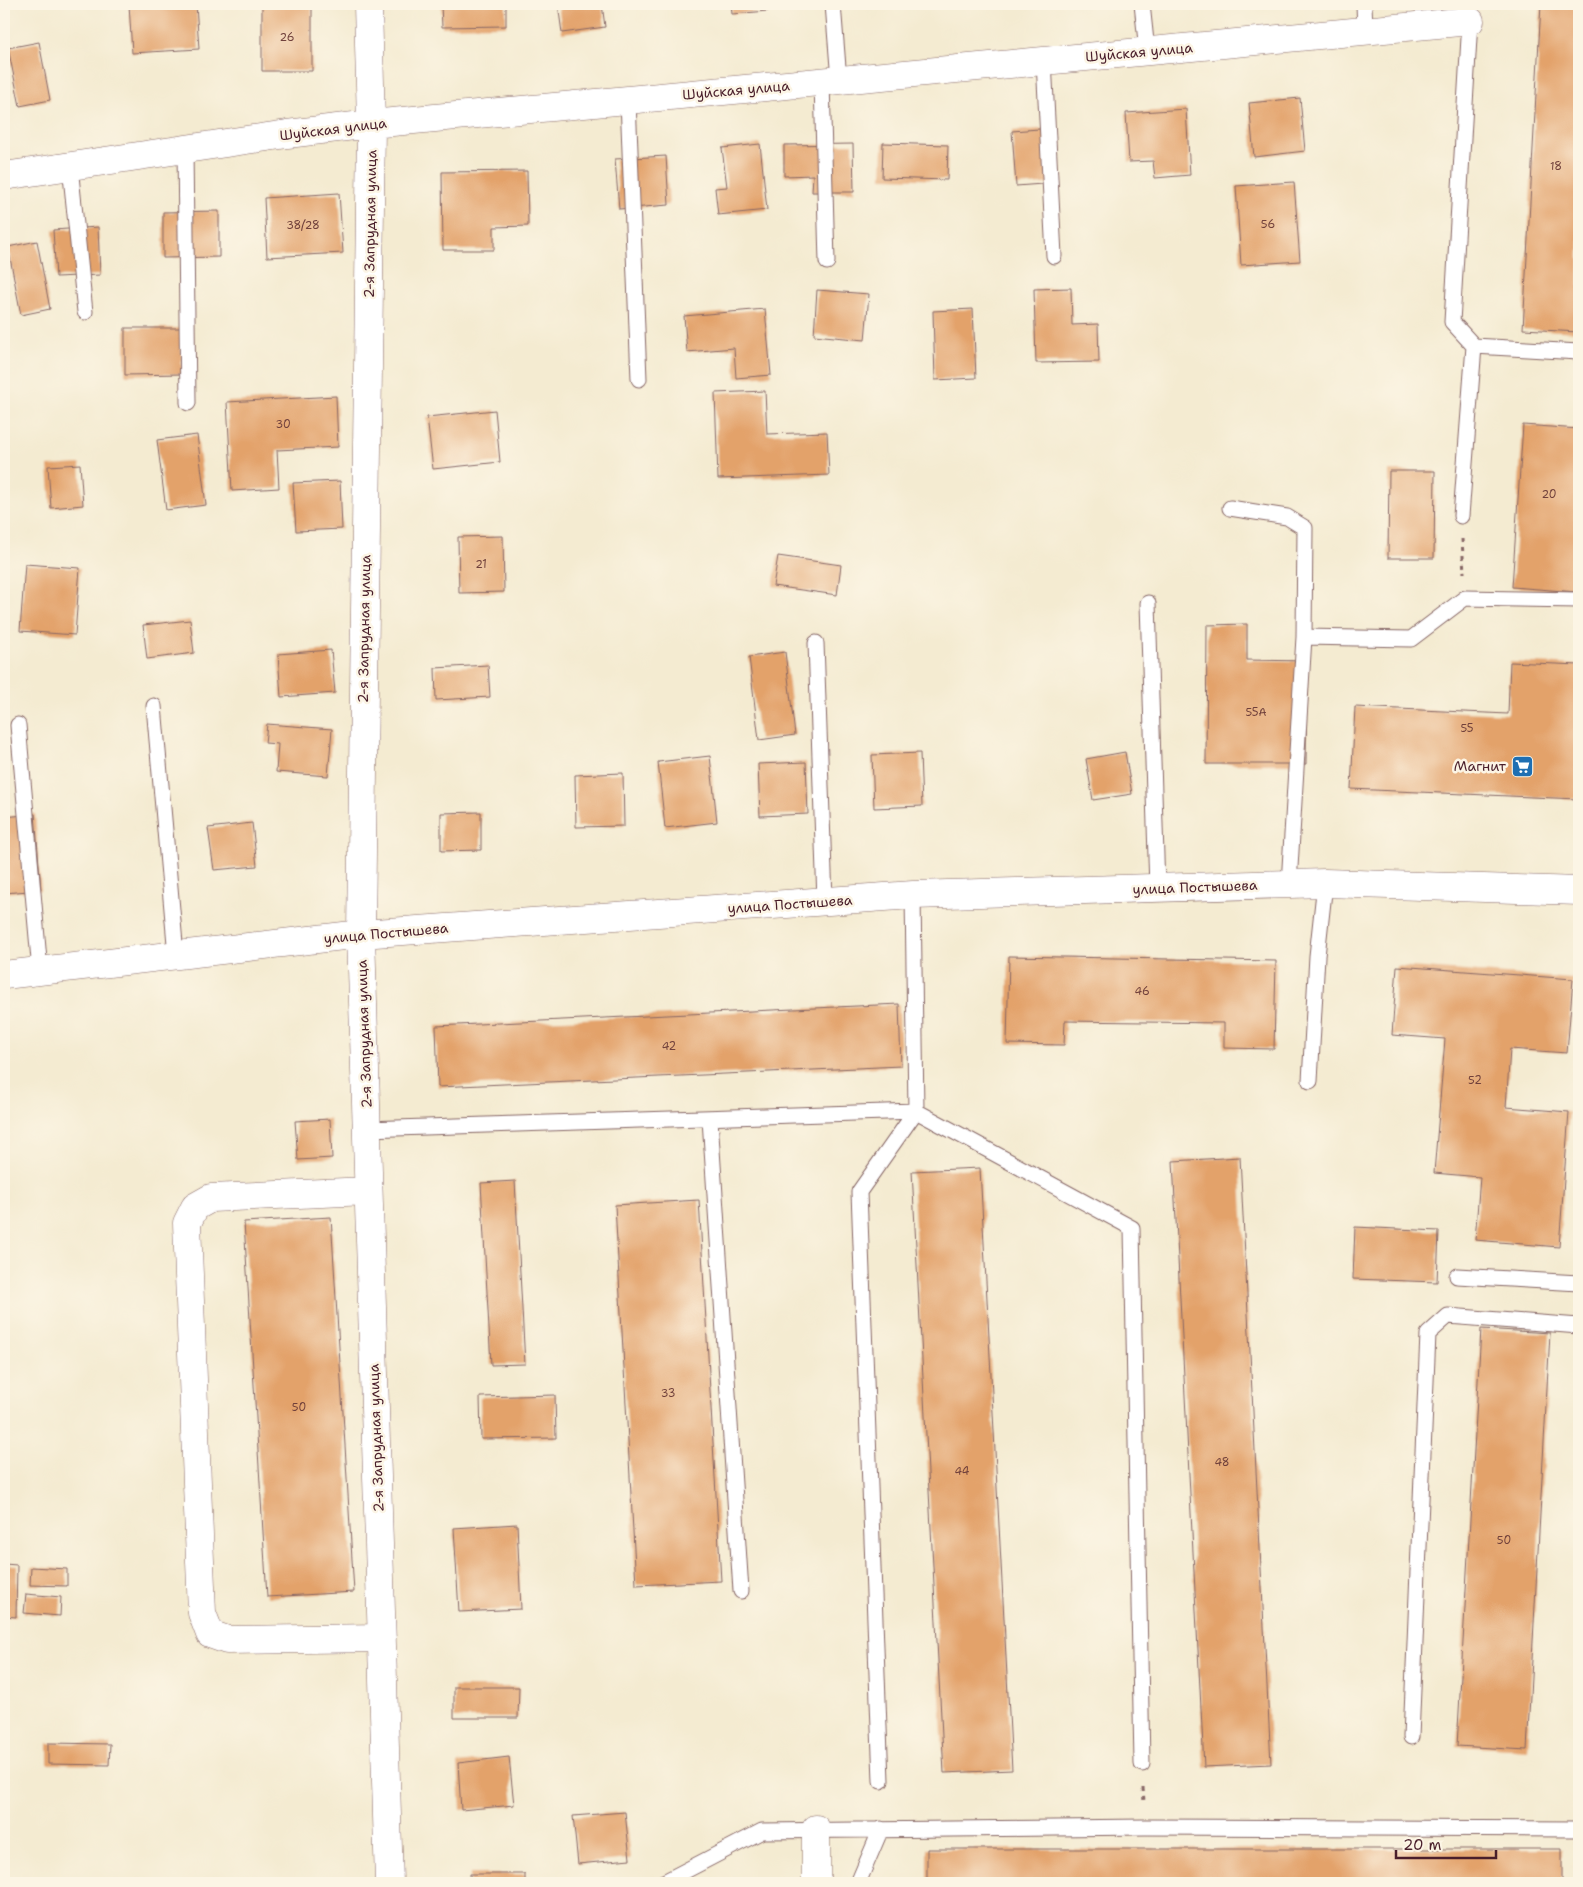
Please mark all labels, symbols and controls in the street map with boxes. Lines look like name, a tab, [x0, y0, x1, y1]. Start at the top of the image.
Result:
house number: 26	[280, 30, 294, 45]
street label: Шуйская улица	[1085, 38, 1194, 66]
street label: Шуйская улица	[682, 76, 791, 104]
street label: Шуйская улица	[278, 113, 388, 144]
street label: 2-я Запрудная улица	[360, 149, 380, 298]
house number: 18	[1550, 159, 1562, 174]
house number: 56	[1261, 217, 1275, 232]
house number: 38/28	[286, 218, 320, 233]
house number: 30	[275, 417, 291, 432]
house number: 20	[1541, 487, 1557, 502]
street label: 2-я Запрудная улица	[354, 554, 374, 703]
house number: 21	[475, 557, 487, 572]
house number: 55А	[1245, 705, 1267, 720]
house number: 55	[1460, 721, 1474, 736]
supermarket icon: Магнит	[1510, 754, 1534, 778]
place label: Магнит	[1454, 757, 1507, 775]
street label: улица Постышева	[1132, 876, 1258, 898]
street label: улица Постышева	[727, 891, 853, 917]
street label: улица Постышева	[323, 919, 449, 947]
street label: 2-я Запрудная улица	[352, 959, 376, 1108]
house number: 46	[1134, 984, 1150, 999]
house number: 42	[662, 1039, 676, 1054]
house number: 52	[1468, 1073, 1482, 1088]
street label: 2-я Запрудная улица	[364, 1363, 388, 1512]
house number: 33	[661, 1386, 675, 1401]
house number: 50	[292, 1400, 306, 1415]
house number: 48	[1214, 1455, 1230, 1470]
house number: 44	[954, 1464, 970, 1479]
house number: 50	[1497, 1533, 1511, 1548]
scale bar	[1396, 1827, 1496, 1859]
text: 20 m	[1403, 1835, 1442, 1855]

